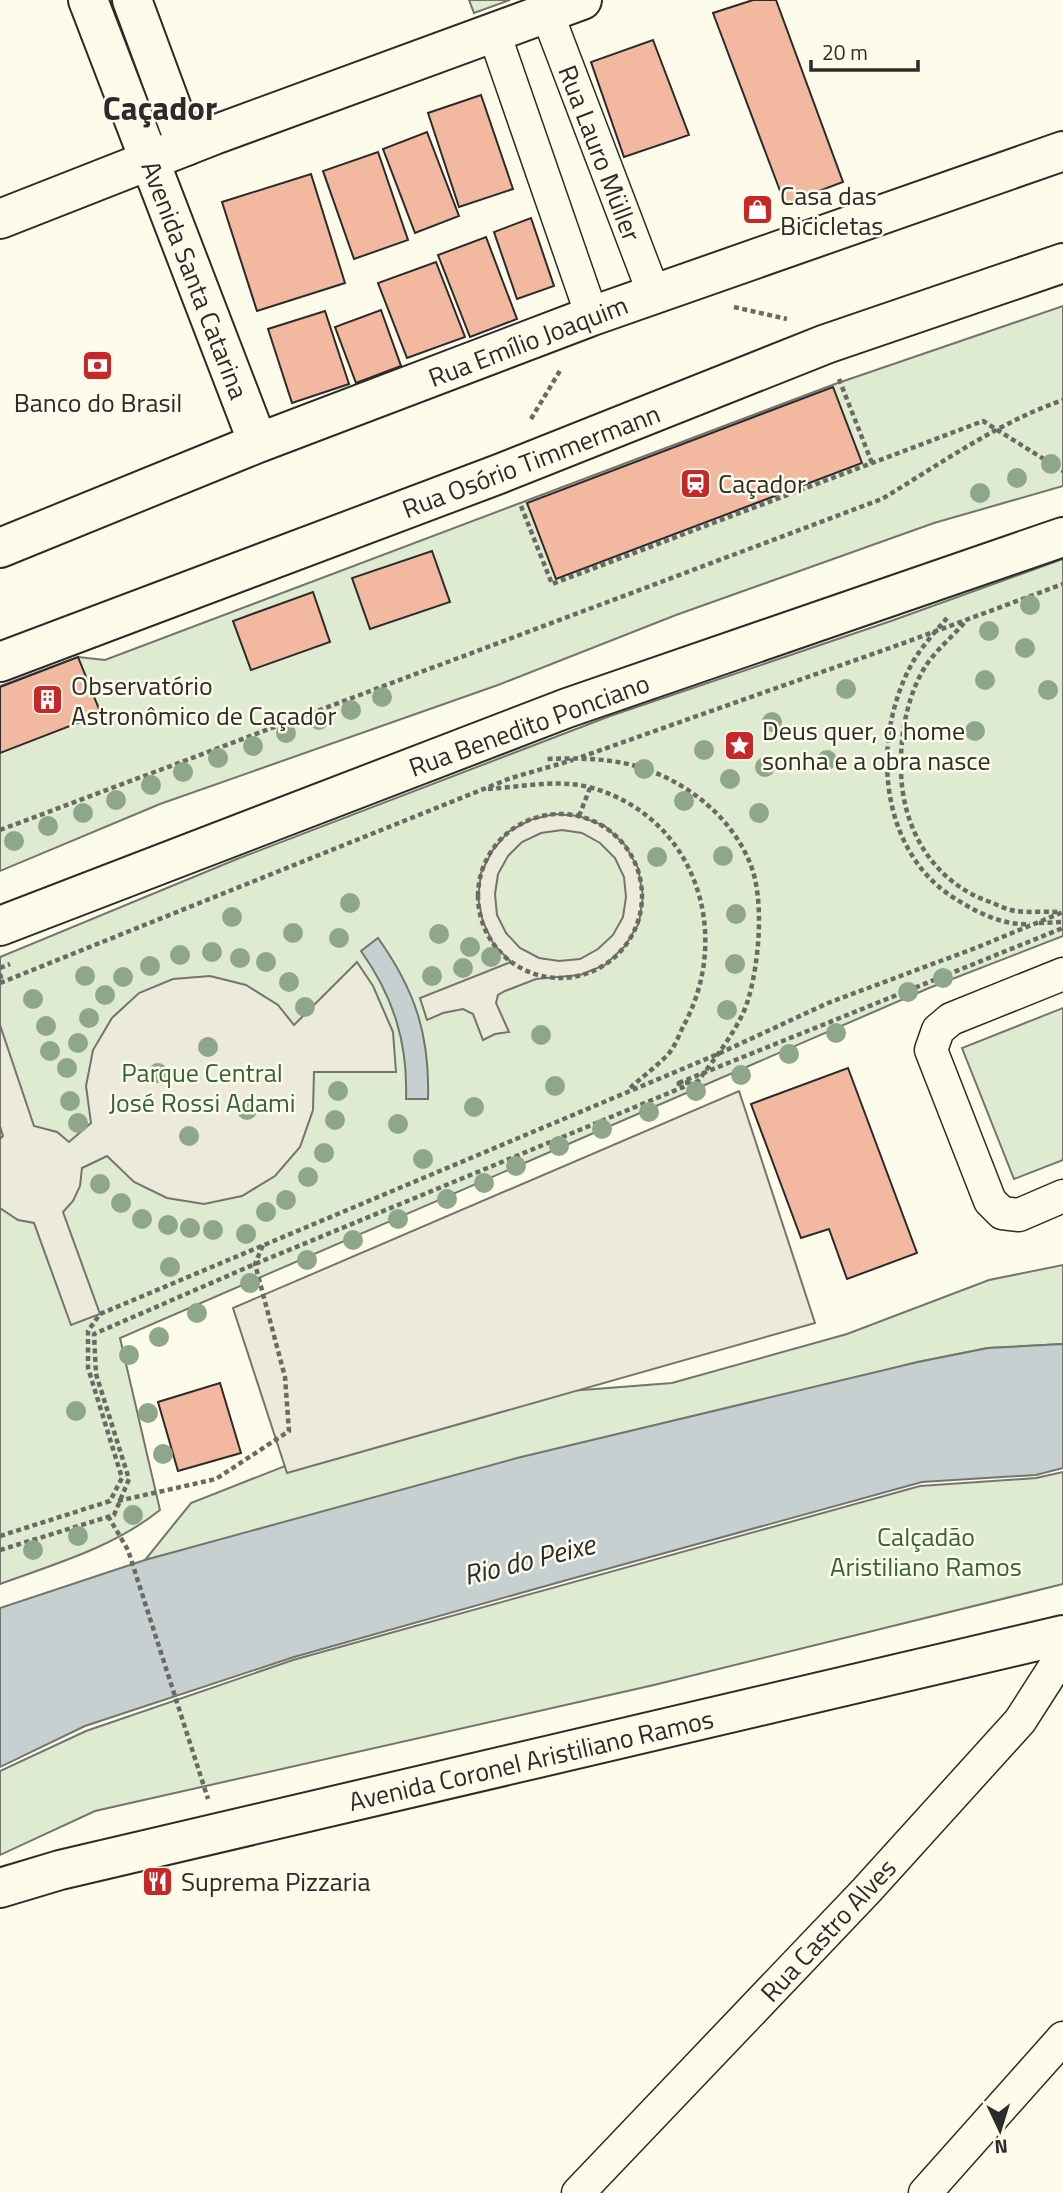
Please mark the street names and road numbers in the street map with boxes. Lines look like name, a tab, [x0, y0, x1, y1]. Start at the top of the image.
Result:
street label: Rua Lauro Müller	[549, 59, 651, 247]
street label: Avenida Santa Catarina	[132, 155, 258, 405]
street label: Rua Emílio Joaquim	[423, 285, 633, 397]
street label: Rua Osório Timmermann	[396, 394, 666, 528]
street label: Rua Benedito Ponciano	[403, 663, 655, 787]
street label: Avenida Coronel Aristiliano Ramos	[345, 1699, 717, 1821]
street label: Rua Castro Alves	[751, 1849, 905, 2011]

